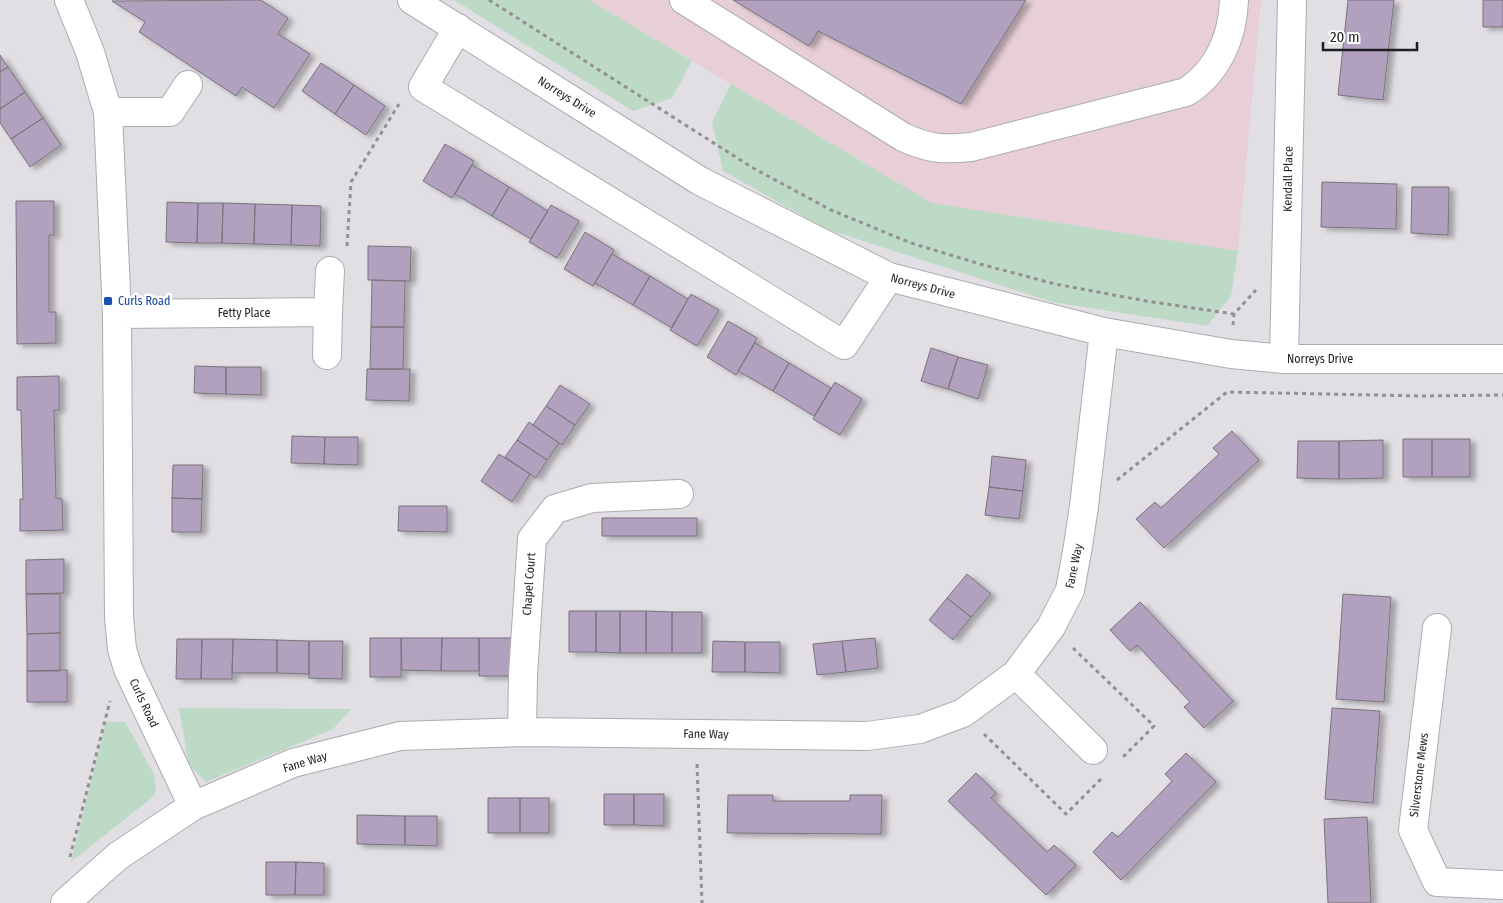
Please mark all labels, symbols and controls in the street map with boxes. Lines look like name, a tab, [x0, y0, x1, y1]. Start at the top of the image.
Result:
scale bar	[1323, 20, 1417, 52]
text: 20 m	[1330, 28, 1360, 46]
street label: Norreys Drive	[535, 74, 599, 120]
street label: Kendall Place	[1280, 146, 1296, 212]
street label: Norreys Drive	[889, 271, 957, 301]
place label: Curls Road	[118, 294, 170, 308]
marker: Curls Road	[102, 295, 114, 307]
street label: Fetty Place	[218, 306, 270, 320]
street label: Norreys Drive	[1287, 352, 1353, 366]
street label: Fane Way	[1062, 542, 1086, 590]
street label: Chapel Court	[520, 552, 538, 616]
street label: Curls Road	[127, 676, 161, 730]
street label: Fane Way	[683, 727, 729, 741]
street label: Silverstone Mews	[1407, 732, 1431, 818]
street label: Fane Way	[281, 749, 329, 775]

